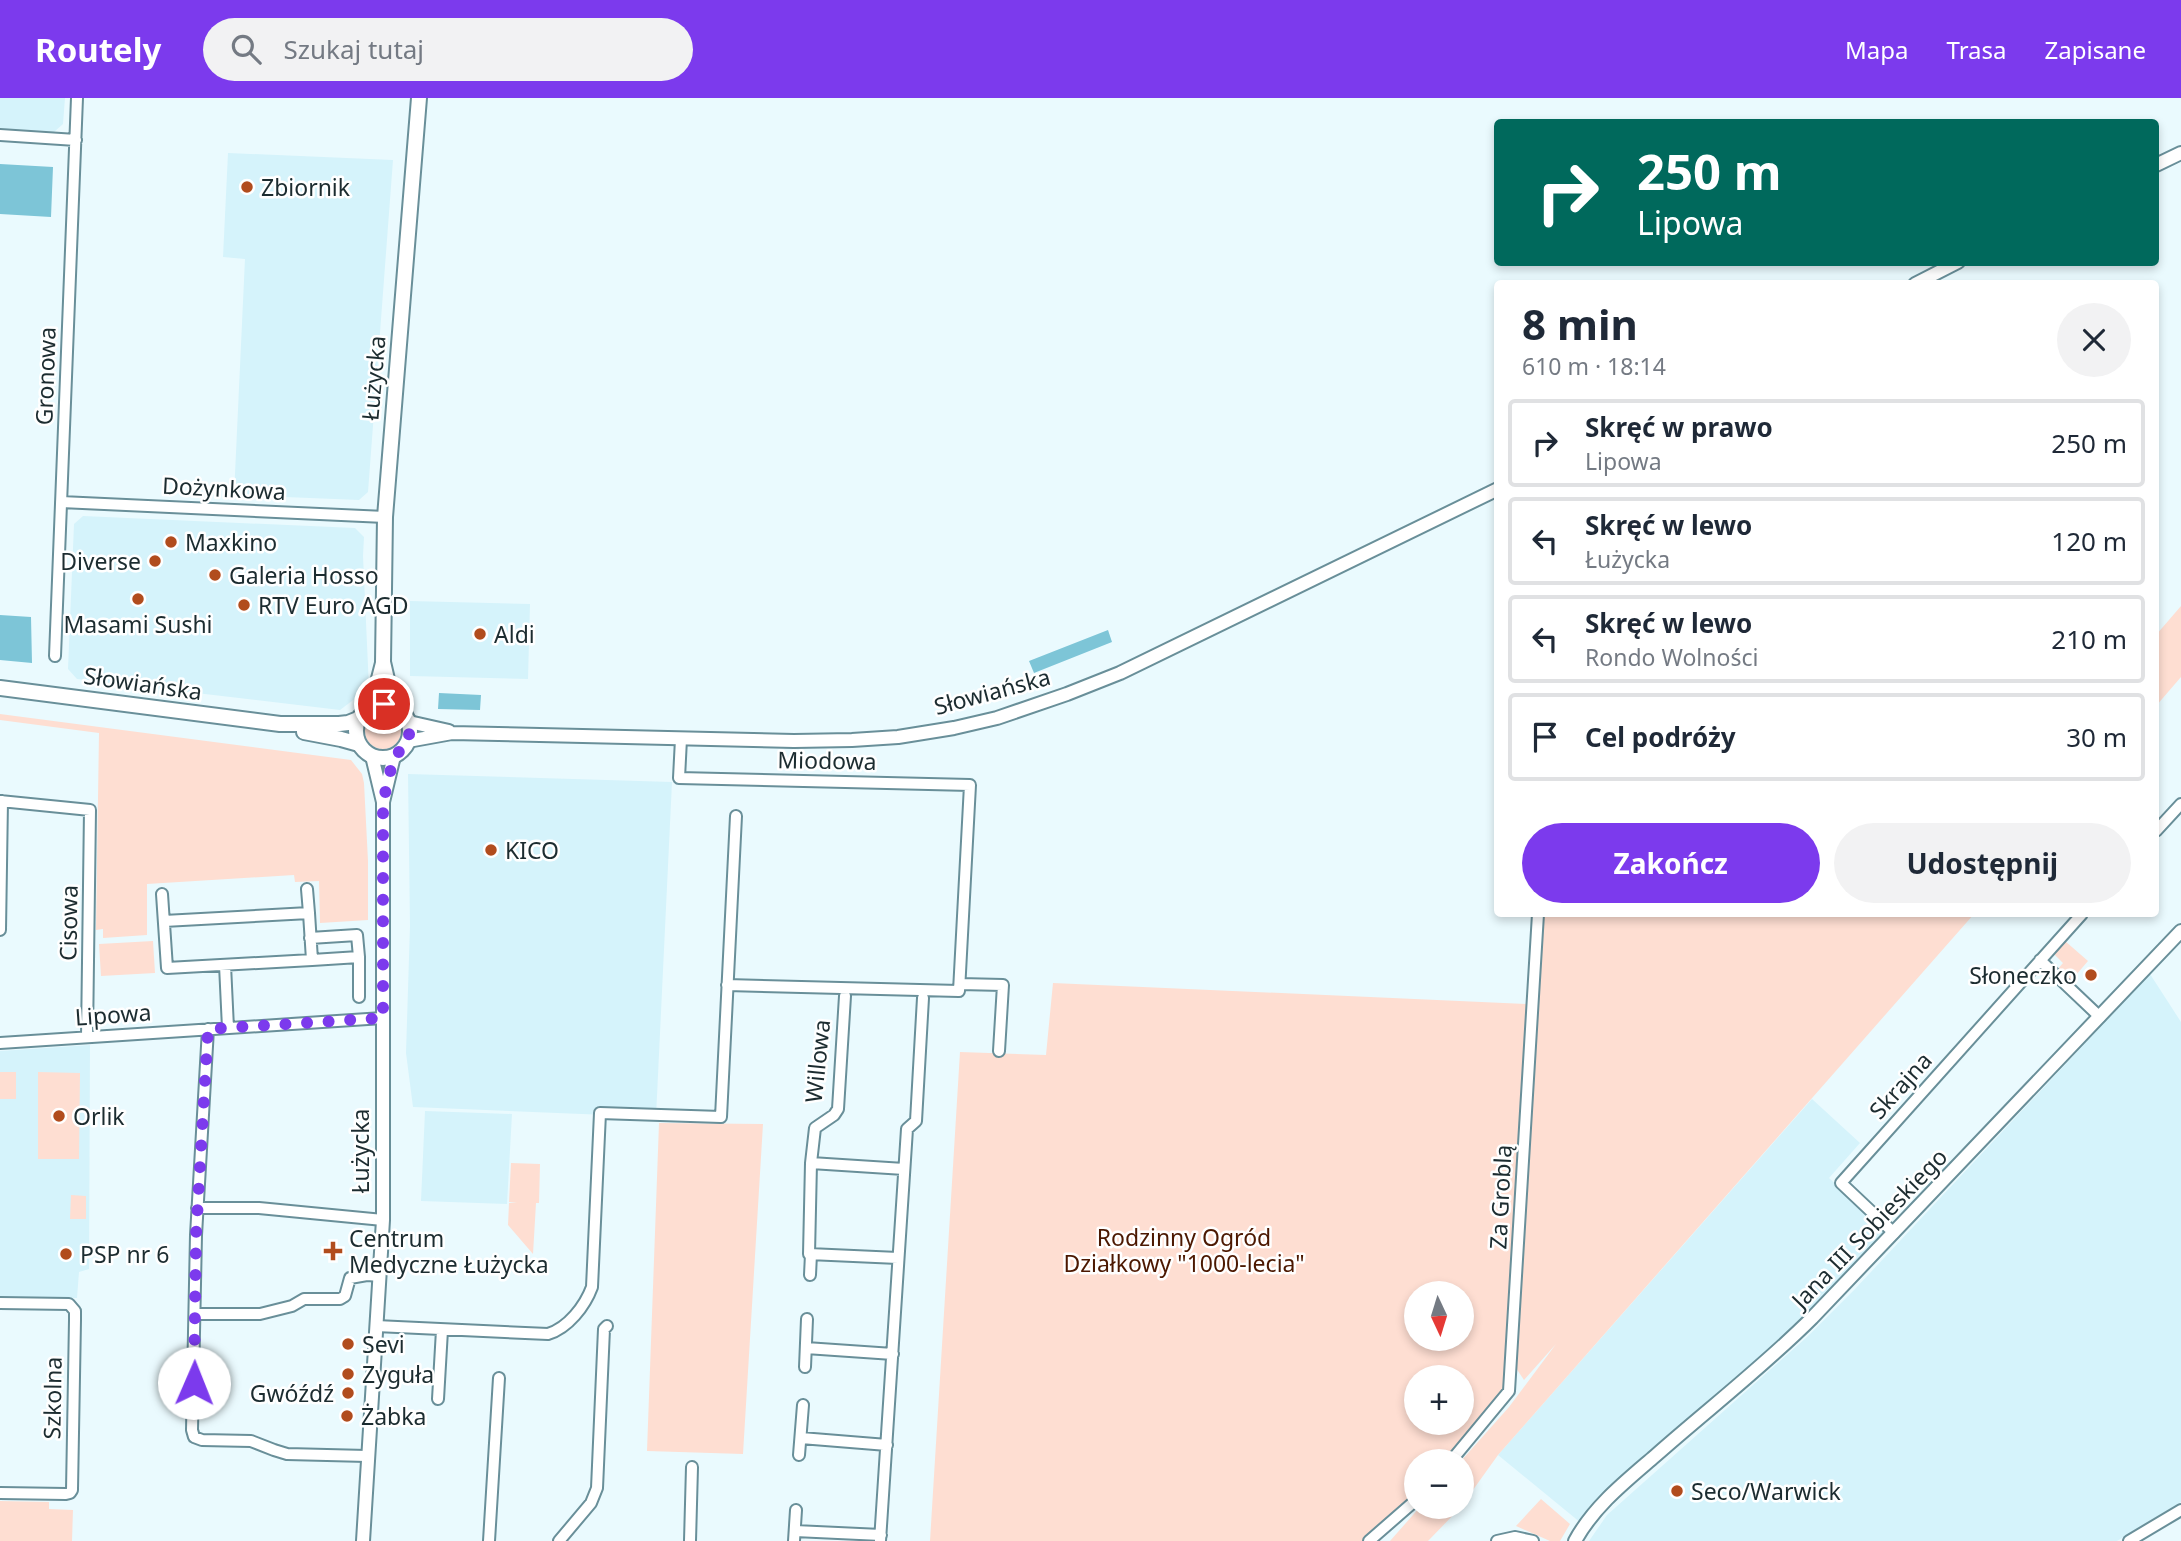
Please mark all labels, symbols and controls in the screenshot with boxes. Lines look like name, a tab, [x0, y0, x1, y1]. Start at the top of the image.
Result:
search box	[203, 18, 693, 81]
text: Routely	[35, 27, 161, 72]
icon: search	[227, 30, 265, 68]
text: Szukaj tutaj	[283, 31, 424, 67]
text: Mapa	[1845, 33, 1909, 66]
text: Trasa	[1947, 33, 2007, 66]
text: Zapisane	[2045, 33, 2146, 66]
text: 250 m	[1637, 138, 1782, 204]
icon: right	[1522, 147, 1613, 238]
place label: Zbiornik	[261, 171, 351, 203]
marker: Zbiornik	[239, 179, 255, 195]
text: Lipowa	[1637, 201, 1744, 244]
text: 8 min	[1522, 295, 1638, 352]
button: close	[2057, 303, 2131, 377]
street label: Gronowa	[27, 326, 63, 426]
street label: Łużycka	[353, 334, 393, 422]
text: 610 m · 18:14	[1522, 350, 1666, 382]
text: Skręć w prawo	[1585, 409, 1773, 445]
icon: right	[1526, 424, 1564, 462]
text: 250 m	[2051, 425, 2127, 461]
text: Lipowa	[1585, 445, 1662, 477]
street label: Dożynkowa	[161, 469, 287, 507]
text: Skręć w lewo	[1585, 507, 1752, 543]
icon: left	[1526, 522, 1564, 560]
text: 120 m	[2051, 523, 2127, 559]
place label: Maxkino	[185, 526, 277, 558]
marker: Maxkino	[163, 534, 179, 550]
text: Łużycka	[1585, 543, 1670, 575]
place label: Diverse	[60, 545, 141, 577]
marker: Diverse	[147, 553, 163, 569]
place label: Galeria Hosso	[229, 559, 379, 591]
marker: Galeria Hosso	[207, 567, 223, 583]
place label: RTV Euro AGD	[258, 589, 409, 621]
marker: Masami Sushi	[130, 591, 146, 607]
marker: RTV Euro AGD	[236, 597, 252, 613]
text: Skręć w lewo	[1585, 605, 1752, 641]
place label: Masami Sushi	[63, 608, 213, 640]
place label: Aldi	[494, 618, 535, 650]
icon: left	[1526, 620, 1564, 658]
text: 210 m	[2051, 621, 2127, 657]
marker: Aldi	[472, 626, 488, 642]
text: Rondo Wolności	[1585, 641, 1758, 673]
street label: Słowiańska	[82, 659, 204, 707]
street label: Słowiańska	[930, 660, 1054, 722]
pin	[354, 674, 414, 734]
icon: arrive	[365, 685, 403, 723]
icon: arrive	[1526, 718, 1564, 756]
text: Cel podróży	[1585, 719, 1736, 755]
text: 30 m	[2066, 719, 2127, 755]
street label: Miodowa	[777, 743, 877, 777]
button: Zakończ	[1522, 823, 1820, 903]
button: Udostępnij	[1834, 823, 2131, 903]
place label: KICO	[505, 834, 559, 866]
marker: KICO	[483, 842, 499, 858]
street label: Cisowa	[51, 885, 85, 961]
place label: Słoneczko	[1969, 959, 2077, 991]
marker: Słoneczko	[2083, 967, 2099, 983]
street label: Lipowa	[74, 995, 152, 1033]
street label: Willowa	[797, 1018, 837, 1104]
street label: Skrajna	[1861, 1045, 1939, 1125]
place label: Orlik	[73, 1100, 125, 1132]
marker: Orlik	[51, 1108, 67, 1124]
street label: Łużycka	[344, 1108, 376, 1194]
street label: Jana III Sobieskiego	[1783, 1141, 1954, 1317]
street label: Za Groblą	[1481, 1144, 1519, 1250]
park label: Rodzinny Ogród Działkowy "1000-lecia"	[1063, 1221, 1305, 1279]
place label: Centrum Medyczne Łużycka	[349, 1222, 549, 1280]
place label: PSP nr 6	[80, 1238, 169, 1270]
marker: Centrum Medyczne Łużycka	[323, 1241, 343, 1261]
marker: PSP nr 6	[58, 1246, 74, 1262]
north arrow	[1404, 1281, 1474, 1351]
map controls	[1404, 1281, 1474, 1519]
place label: Sevi	[362, 1328, 405, 1360]
marker: Sevi	[340, 1336, 356, 1352]
position arrow	[157, 1346, 231, 1420]
street label: Szkolna	[35, 1356, 69, 1440]
place label: Zyguła	[362, 1358, 434, 1390]
button: +	[1404, 1365, 1474, 1435]
marker: Zyguła	[340, 1366, 356, 1382]
place label: Gwóźdź	[250, 1377, 334, 1409]
marker: Gwóźdź	[340, 1385, 356, 1401]
place label: Żabka	[361, 1400, 426, 1432]
marker: Żabka	[339, 1408, 355, 1424]
button: −	[1404, 1449, 1474, 1519]
place label: Seco/Warwick	[1691, 1475, 1841, 1507]
marker: Seco/Warwick	[1669, 1483, 1685, 1499]

